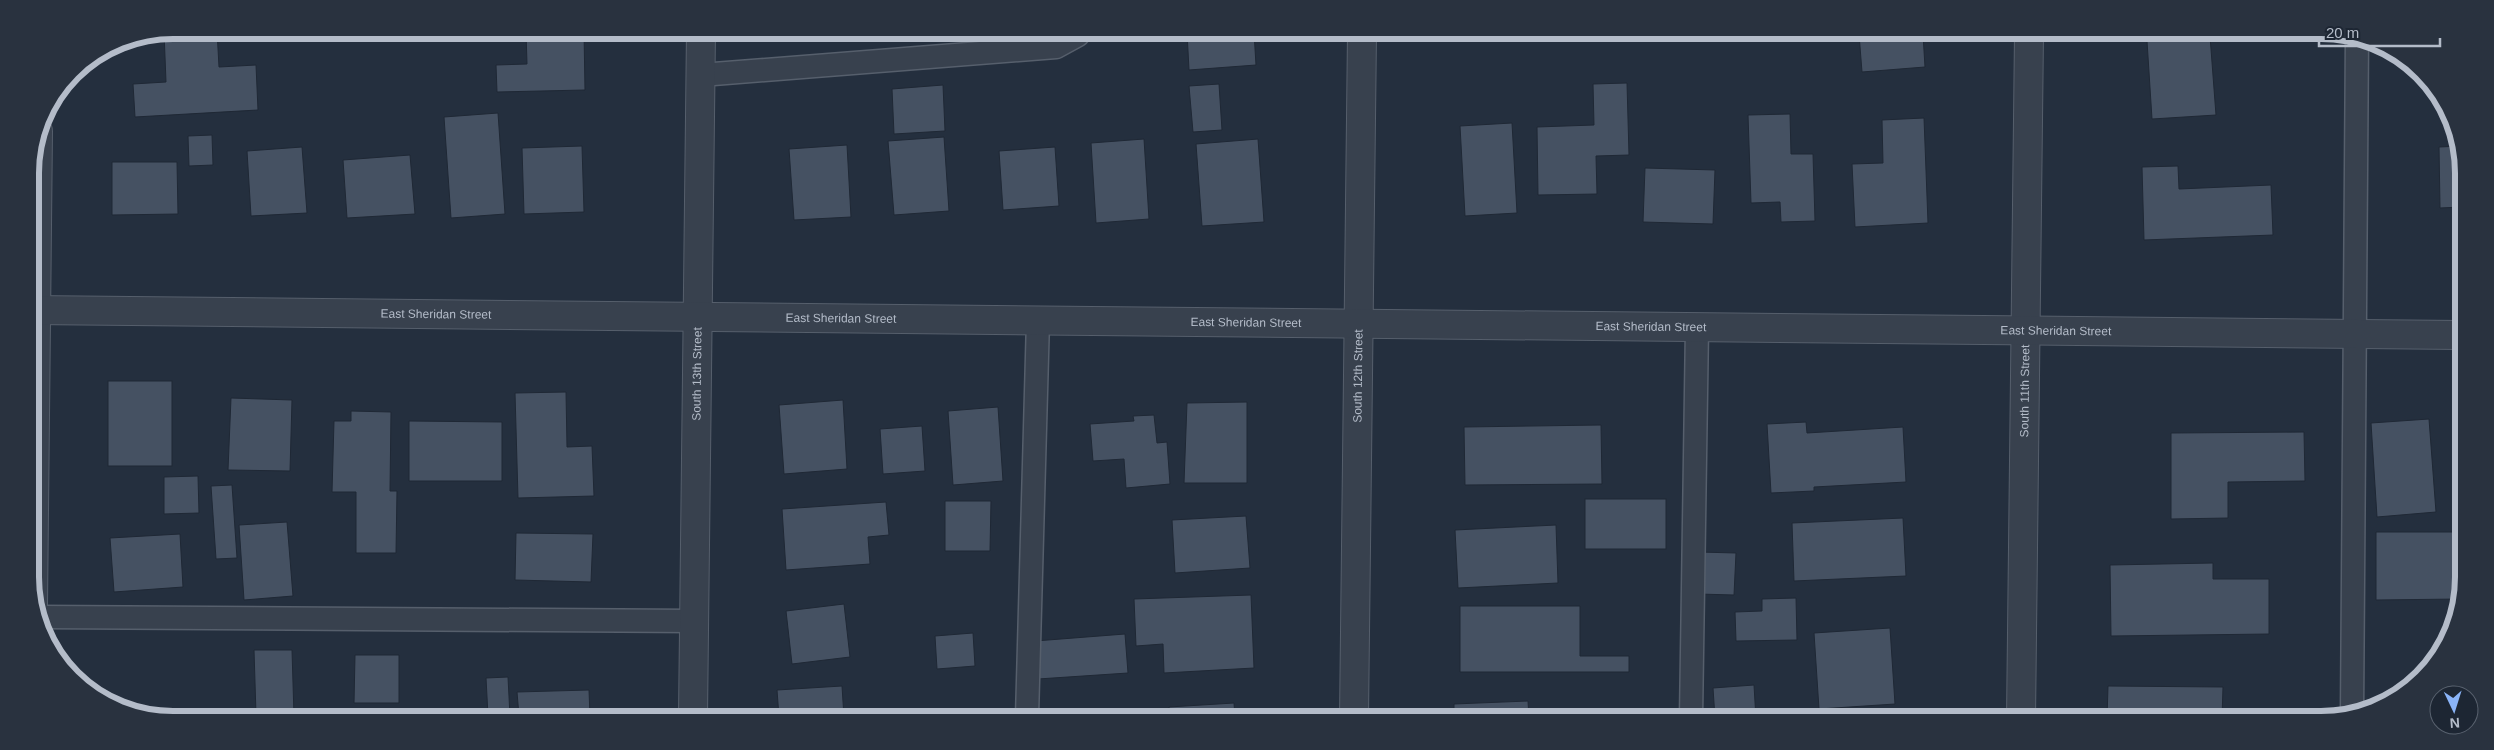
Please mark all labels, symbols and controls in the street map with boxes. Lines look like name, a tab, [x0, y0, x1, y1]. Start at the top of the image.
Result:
scale bar	[2319, 15, 2440, 47]
text: 20 m	[2326, 24, 2359, 41]
street label: East Sheridan Street	[380, 307, 492, 322]
street label: East Sheridan Street	[785, 311, 897, 326]
street label: East Sheridan Street	[1190, 315, 1302, 330]
street label: East Sheridan Street	[1595, 319, 1707, 334]
street label: East Sheridan Street	[2000, 323, 2112, 338]
street label: South 13th Street	[689, 326, 705, 421]
street label: South 12th Street	[1350, 328, 1366, 423]
street label: South 11th Street	[2017, 344, 2032, 437]
north arrow	[2429, 685, 2479, 735]
text: N	[2449, 715, 2461, 731]

